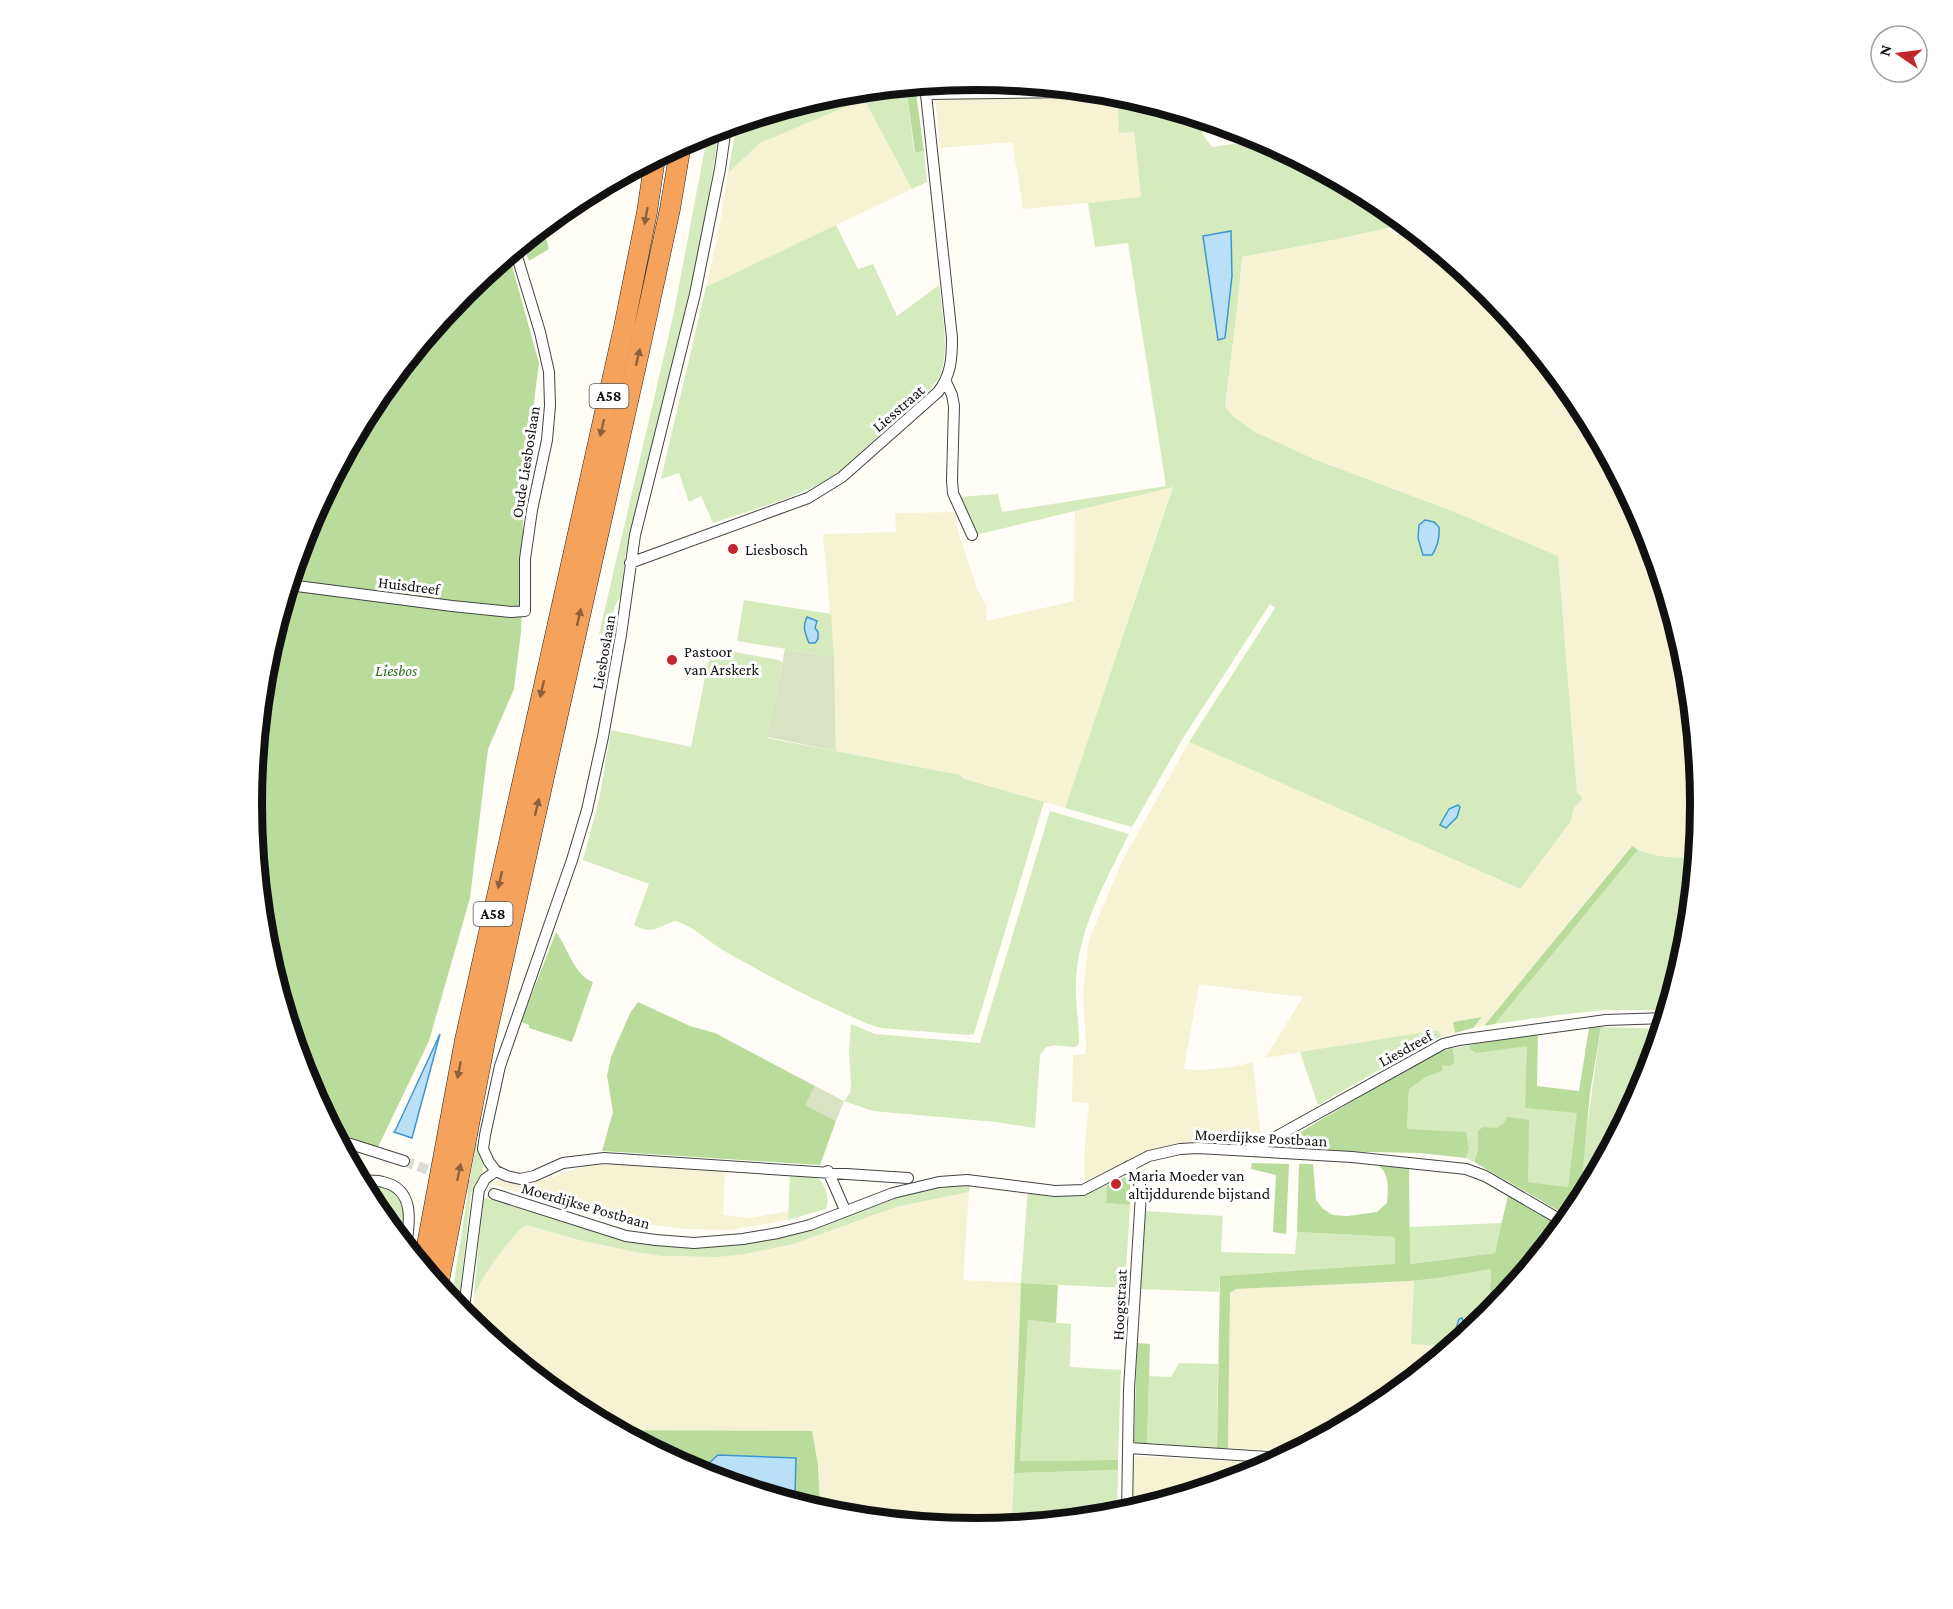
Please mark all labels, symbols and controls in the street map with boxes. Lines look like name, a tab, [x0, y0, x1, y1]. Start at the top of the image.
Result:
north arrow	[1869, 24, 1929, 84]
text: N	[1875, 43, 1895, 58]
one-way arrow	[641, 207, 650, 226]
one-way arrow	[634, 347, 643, 366]
street label: Liesstraat	[869, 381, 928, 435]
road number: A58	[590, 384, 628, 408]
street label: Oude Liesboslaan	[508, 404, 543, 519]
one-way arrow	[596, 418, 606, 437]
place label: Liesbosch	[745, 541, 808, 558]
marker: Liesbosch	[726, 542, 740, 556]
street label: Huisdreef	[377, 573, 442, 598]
one-way arrow	[575, 608, 585, 626]
street label: Liesboslaan	[589, 613, 618, 691]
place label: Pastoor van Arskerk	[683, 643, 759, 678]
marker: Pastoor van Arskerk	[665, 653, 679, 667]
park label: Liesbos	[375, 662, 417, 679]
one-way arrow	[537, 680, 547, 699]
one-way arrow	[532, 798, 542, 816]
one-way arrow	[495, 871, 504, 890]
road number: A58	[474, 902, 512, 926]
street label: Liesdreef	[1376, 1026, 1436, 1070]
one-way arrow	[454, 1061, 463, 1080]
street label: Moerdijkse Postbaan	[1194, 1126, 1328, 1150]
one-way arrow	[455, 1163, 464, 1182]
place label: Maria Moeder van altijddurende bijstand	[1128, 1167, 1271, 1203]
marker: Maria Moeder van altijddurende bijstand	[1109, 1177, 1123, 1191]
street label: Moerdijkse Postbaan	[519, 1179, 652, 1233]
street label: Hoogstraat	[1109, 1268, 1131, 1341]

